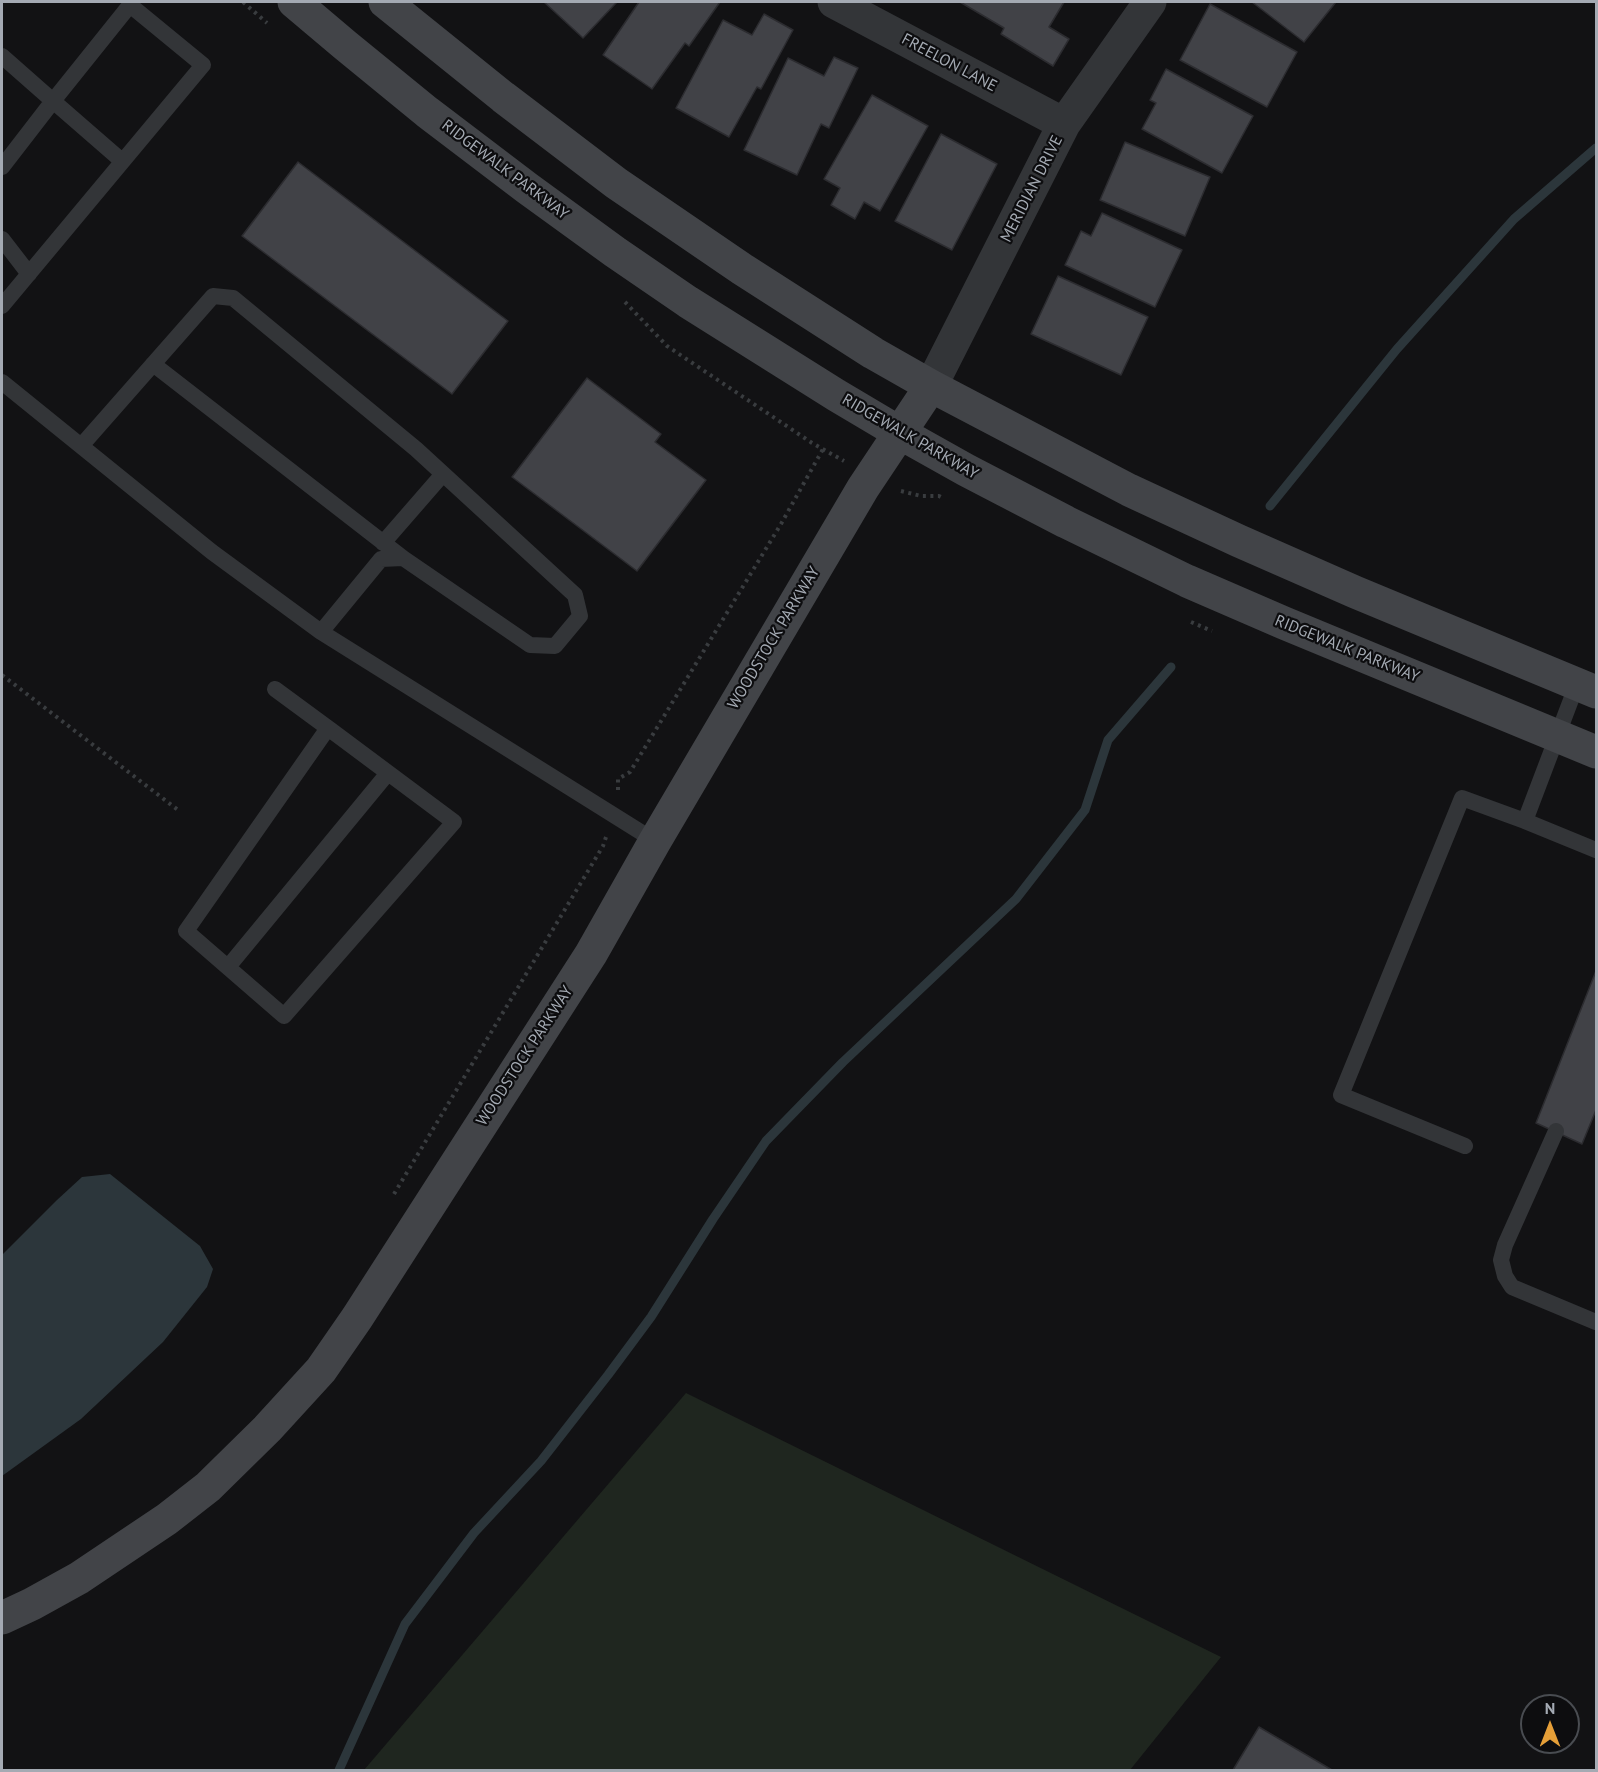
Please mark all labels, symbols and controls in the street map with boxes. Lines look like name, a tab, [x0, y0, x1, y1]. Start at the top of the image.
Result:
street label: FREELON LANE	[898, 30, 1000, 96]
street label: RIDGEWALK PARKWAY	[438, 116, 572, 224]
street label: MERIDIAN DRIVE	[997, 132, 1067, 246]
street label: RIDGEWALK PARKWAY	[838, 390, 982, 484]
street label: WOODSTOCK PARKWAY	[724, 563, 824, 713]
street label: RIDGEWALK PARKWAY	[1272, 611, 1422, 687]
street label: WOODSTOCK PARKWAY	[473, 983, 577, 1129]
north arrow	[1520, 1694, 1580, 1754]
text: N	[1545, 1698, 1555, 1718]

